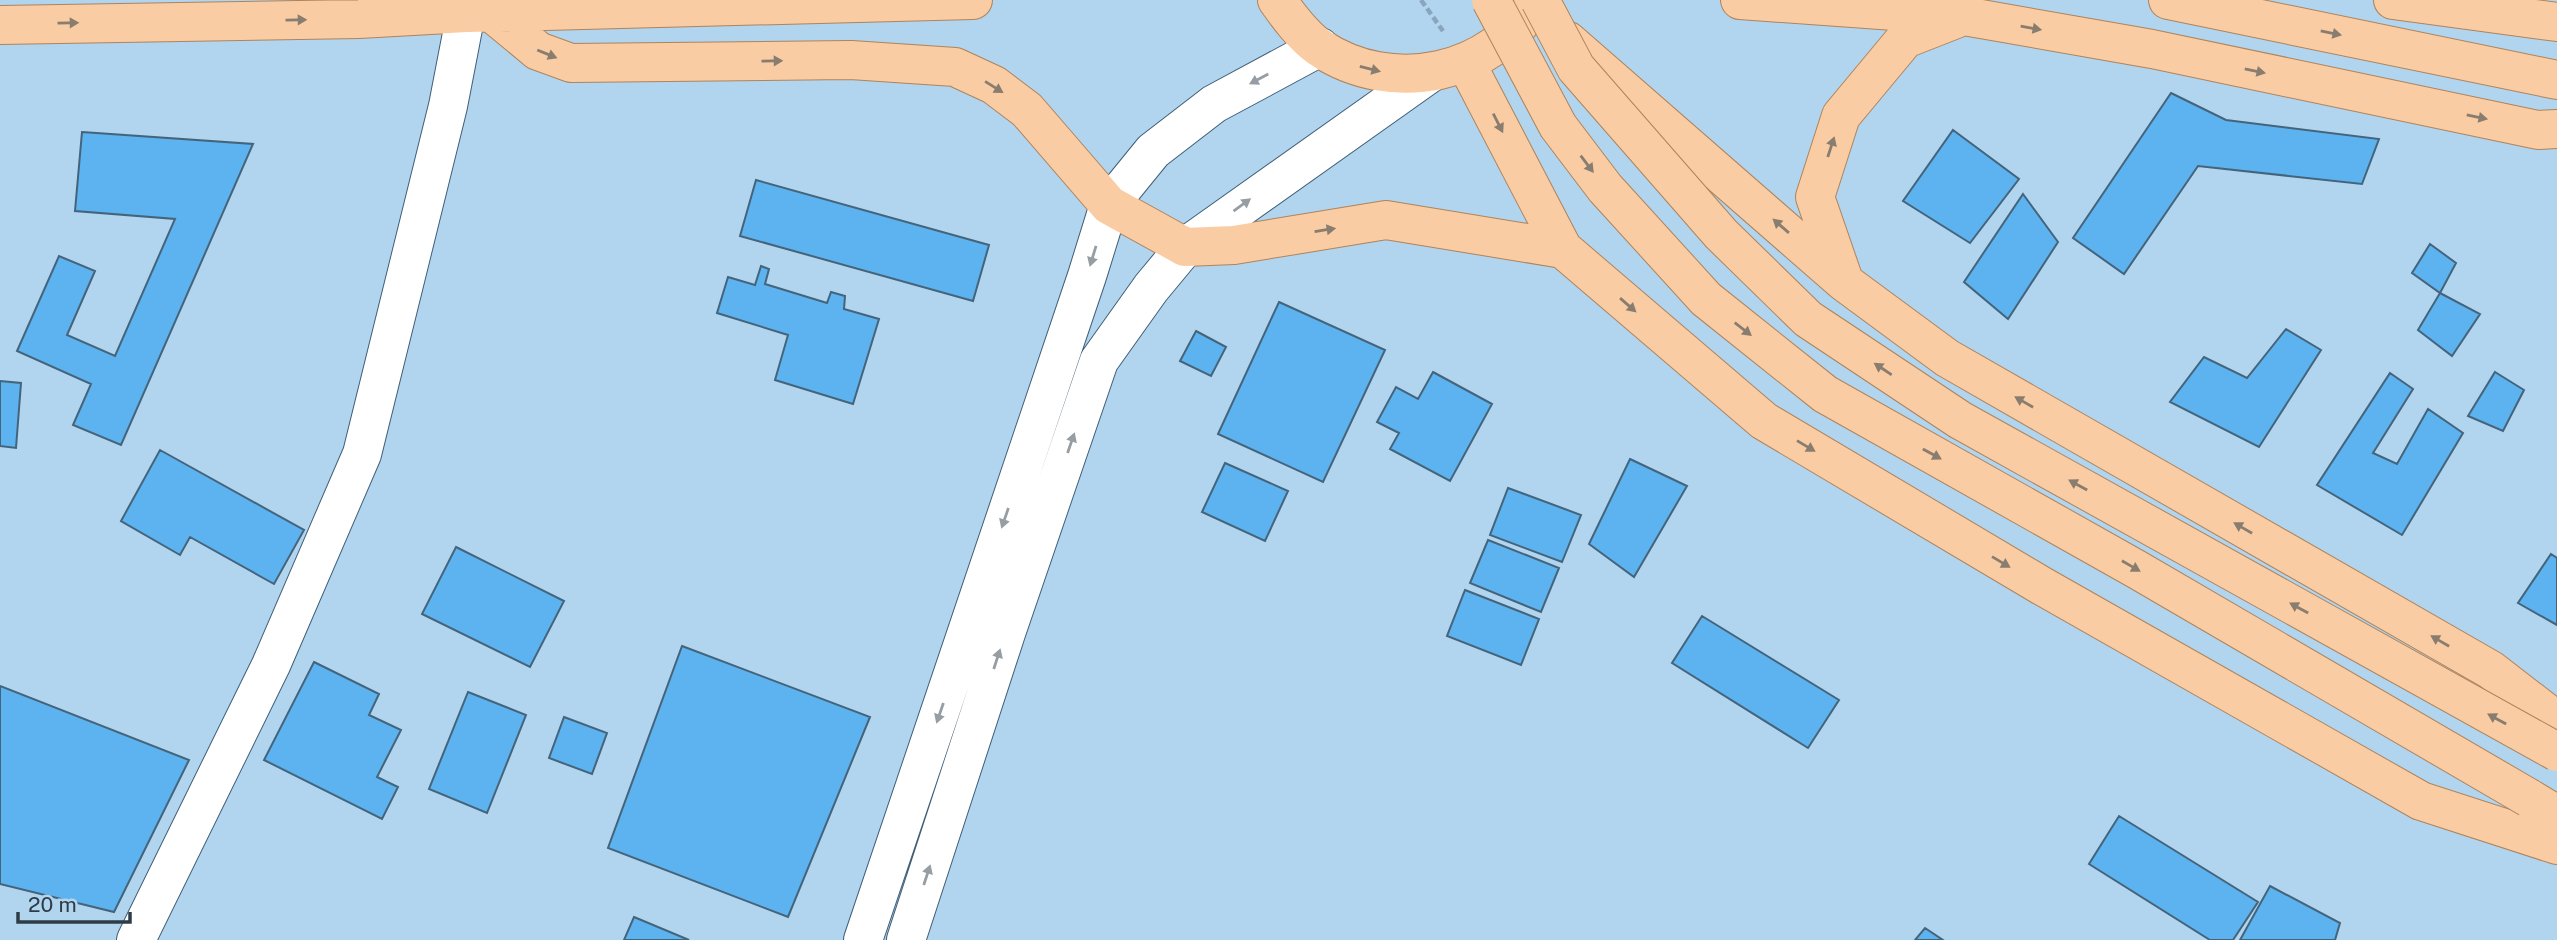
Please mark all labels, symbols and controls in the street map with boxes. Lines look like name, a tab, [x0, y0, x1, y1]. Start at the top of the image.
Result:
one-way arrow	[285, 14, 307, 25]
one-way arrow	[57, 18, 79, 29]
one-way arrow	[2020, 23, 2042, 34]
one-way arrow	[2320, 28, 2342, 39]
one-way arrow	[536, 48, 557, 59]
one-way arrow	[761, 55, 783, 67]
one-way arrow	[1359, 64, 1381, 75]
one-way arrow	[2244, 65, 2266, 76]
one-way arrow	[1249, 73, 1269, 85]
one-way arrow	[985, 81, 1004, 93]
one-way arrow	[2466, 112, 2488, 123]
one-way arrow	[1492, 113, 1503, 133]
one-way arrow	[1827, 136, 1837, 157]
one-way arrow	[1580, 155, 1595, 173]
one-way arrow	[1233, 198, 1251, 212]
one-way arrow	[1772, 218, 1790, 234]
one-way arrow	[1314, 224, 1336, 235]
one-way arrow	[1088, 246, 1098, 267]
one-way arrow	[1619, 297, 1637, 313]
one-way arrow	[1735, 321, 1752, 336]
one-way arrow	[1874, 362, 1893, 375]
one-way arrow	[2015, 396, 2034, 408]
one-way arrow	[1066, 433, 1077, 454]
one-way arrow	[1796, 440, 1815, 452]
one-way arrow	[1923, 448, 1942, 460]
one-way arrow	[2069, 479, 2088, 491]
one-way arrow	[999, 508, 1010, 529]
one-way arrow	[2233, 522, 2252, 534]
one-way arrow	[1992, 556, 2011, 568]
one-way arrow	[2121, 560, 2140, 572]
one-way arrow	[2289, 602, 2308, 614]
one-way arrow	[2431, 635, 2450, 647]
one-way arrow	[993, 648, 1003, 669]
one-way arrow	[934, 703, 945, 724]
one-way arrow	[2488, 713, 2507, 725]
one-way arrow	[922, 864, 933, 885]
scale bar	[18, 880, 130, 924]
text: 20 m	[28, 892, 77, 917]

